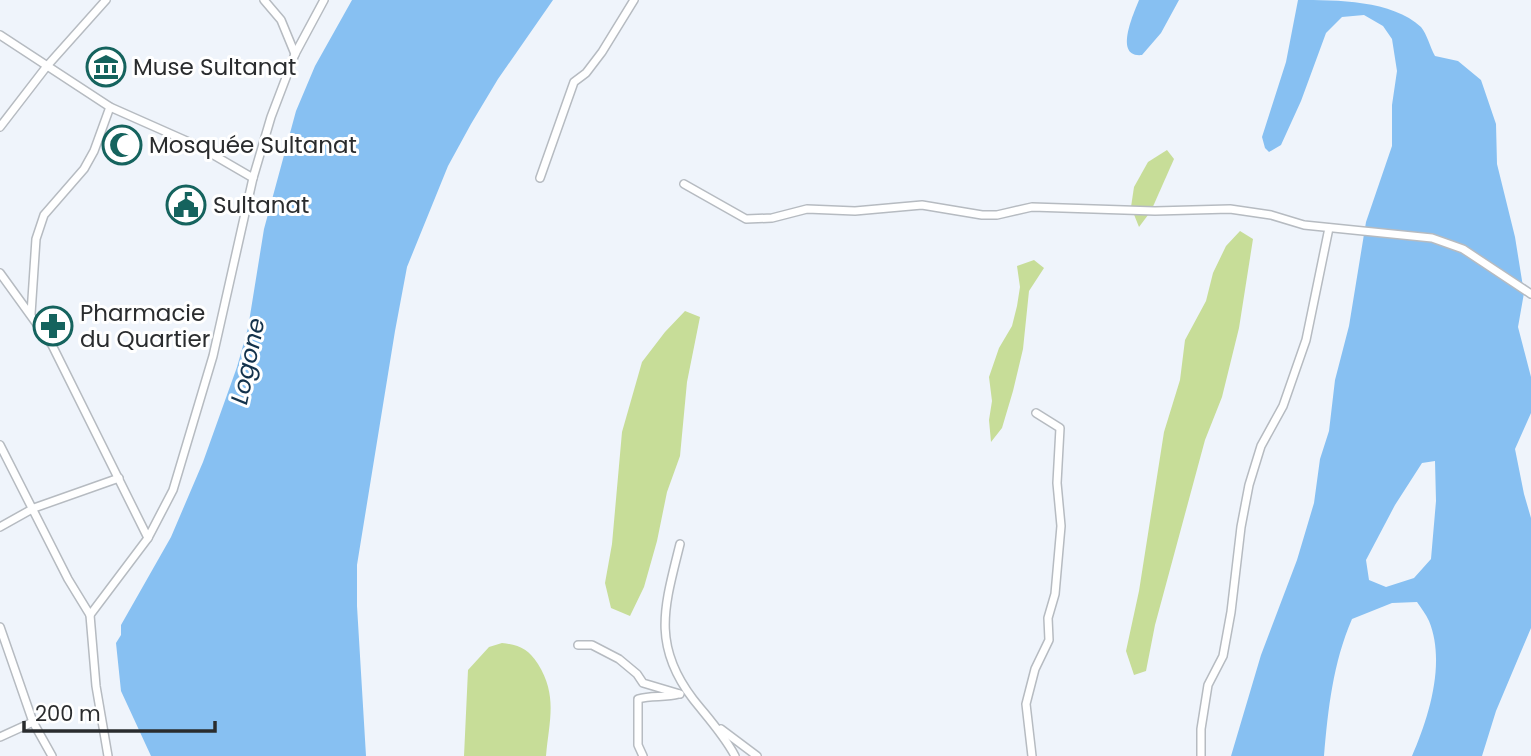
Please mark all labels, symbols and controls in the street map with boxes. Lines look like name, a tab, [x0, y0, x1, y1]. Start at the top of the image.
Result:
museum icon: Muse Sultanat	[85, 46, 127, 88]
place label: Muse Sultanat	[133, 51, 296, 83]
mosque icon: Mosquée Sultanat	[101, 124, 143, 166]
place label: Mosquée Sultanat	[149, 129, 357, 161]
public building icon: Sultanat	[165, 184, 207, 226]
place label: Sultanat	[213, 189, 309, 221]
place label: Pharmacie du Quartier	[80, 297, 210, 355]
pharmacy icon: Pharmacie du Quartier	[32, 305, 74, 347]
water label: Logone	[222, 315, 273, 407]
scale bar	[24, 690, 215, 734]
text: 200 m	[35, 699, 101, 728]

